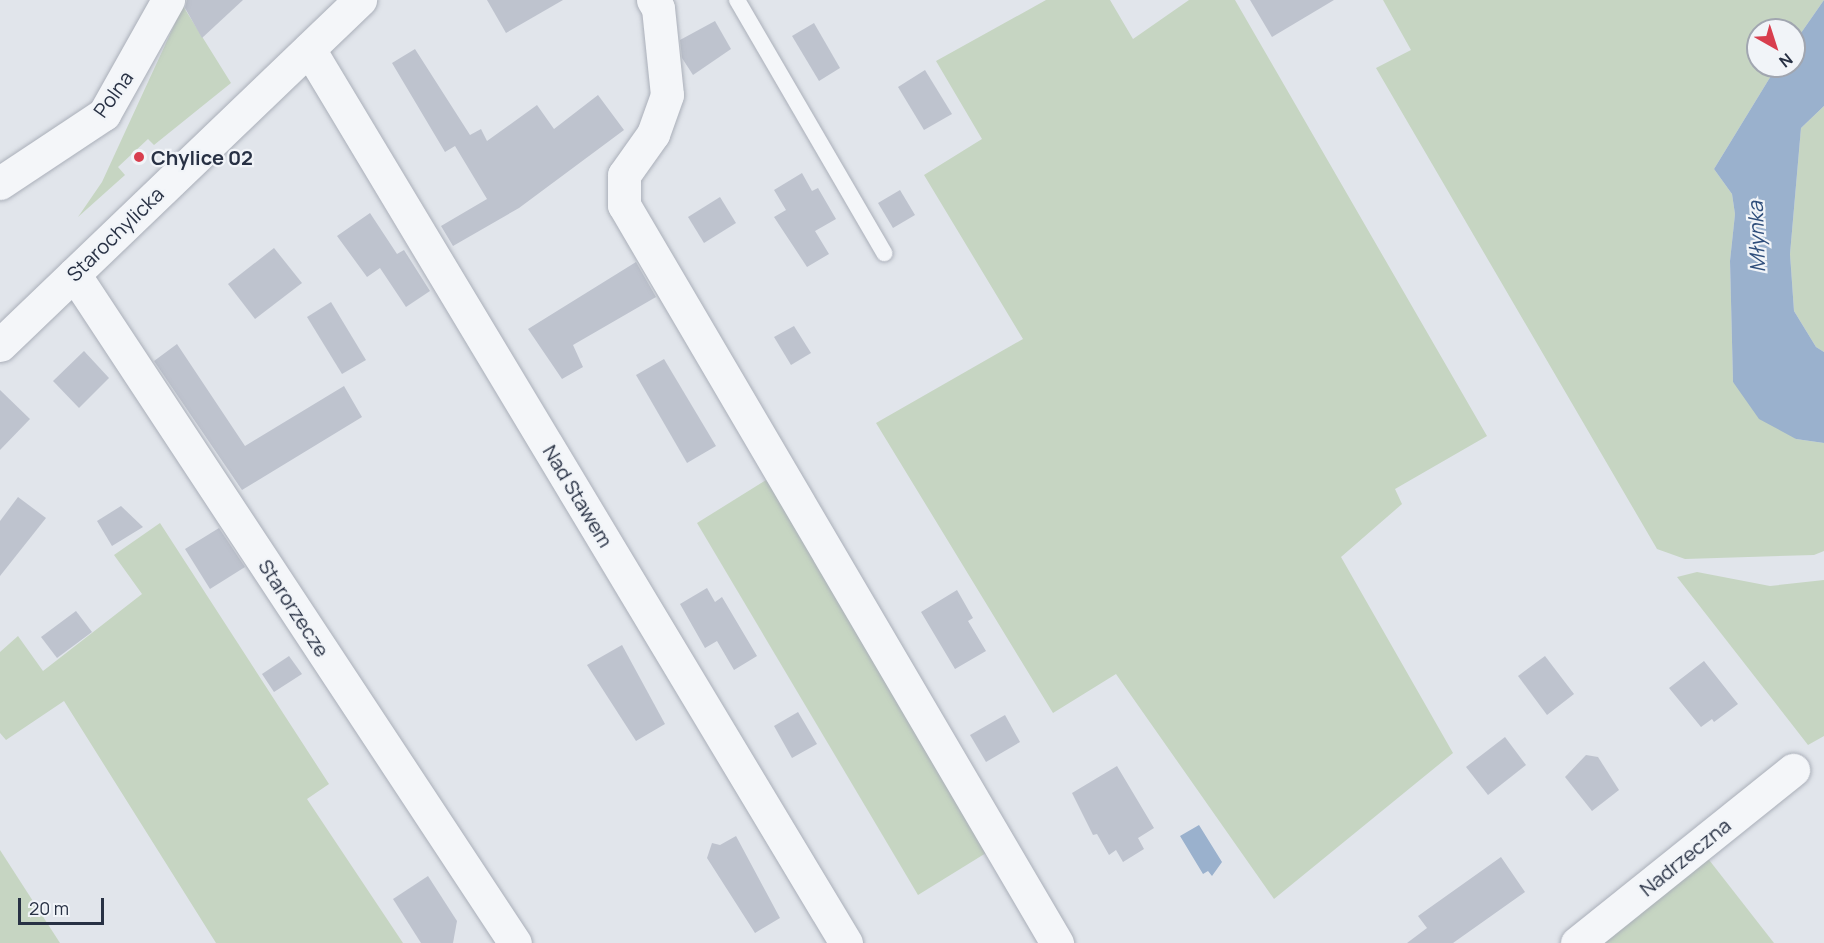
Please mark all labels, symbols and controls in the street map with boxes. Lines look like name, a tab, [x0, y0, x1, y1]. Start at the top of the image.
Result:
north arrow	[1746, 18, 1806, 78]
text: N	[1775, 48, 1797, 73]
street label: Polna	[88, 66, 138, 122]
place label: Chylice 02	[151, 145, 253, 169]
marker: Chylice 02	[132, 150, 146, 164]
street label: Starochylicka	[62, 182, 168, 286]
water label: Młynka	[1742, 201, 1770, 273]
street label: Nad Stawem	[538, 441, 618, 551]
street label: Starorzecze	[254, 555, 334, 661]
street label: Nadrzeczna	[1635, 813, 1735, 901]
scale bar	[21, 886, 106, 924]
text: 20 m	[29, 896, 69, 920]

